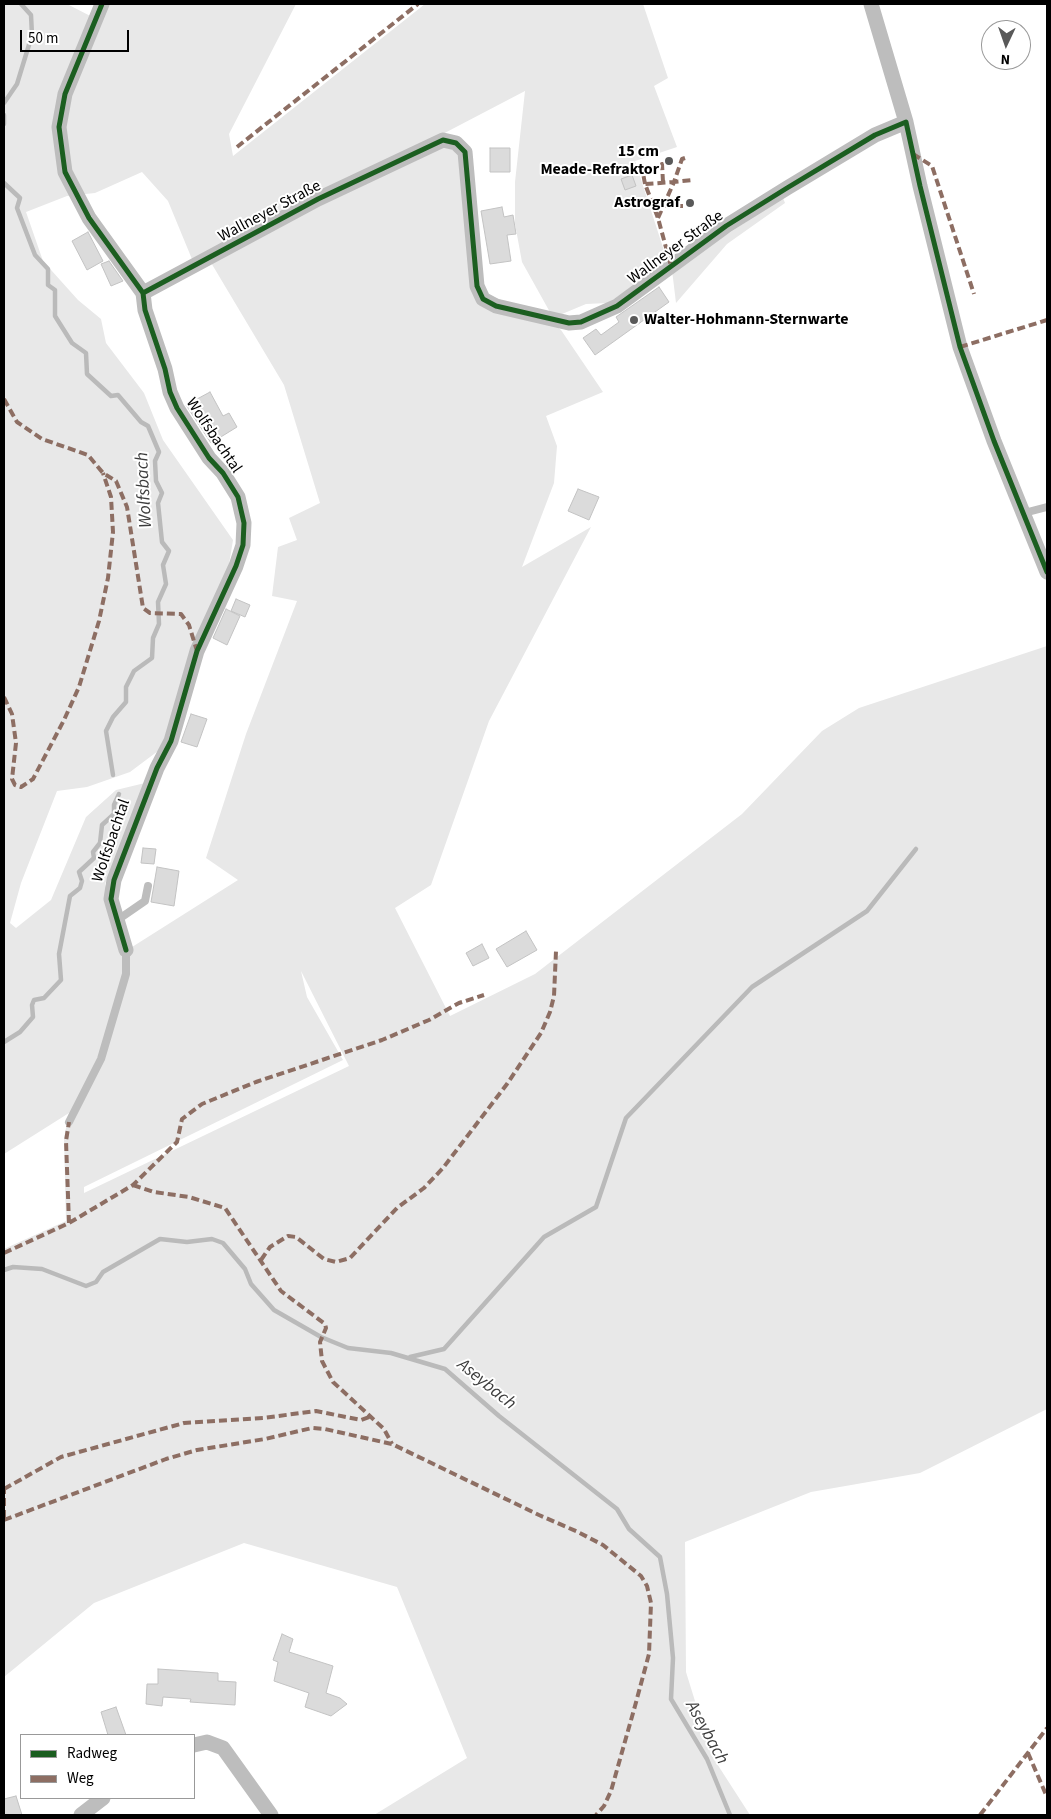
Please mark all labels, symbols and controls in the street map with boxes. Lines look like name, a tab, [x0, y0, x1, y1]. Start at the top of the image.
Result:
scale bar	[22, 20, 131, 52]
north arrow	[981, 20, 1031, 70]
text: 50 m	[28, 28, 58, 49]
text: N	[1000, 49, 1010, 69]
place label: 15 cm Meade-Refraktor	[540, 142, 659, 180]
marker: 15 cm Meade-Refraktor	[663, 155, 675, 167]
street label: Wallneyer Straße	[215, 177, 325, 247]
place label: Astrograf	[614, 193, 680, 213]
marker: Astrograf	[684, 197, 696, 209]
street label: Wallneyer Straße	[624, 207, 728, 289]
place label: Walter-Hohmann-Sternwarte	[644, 310, 849, 330]
marker: Walter-Hohmann-Sternwarte	[628, 314, 640, 326]
street label: Wolfsbachtal	[181, 395, 245, 477]
water label: Wolfsbach	[132, 451, 158, 529]
street label: Wolfsbachtal	[89, 797, 135, 885]
water label: Aseybach	[452, 1355, 520, 1415]
water label: Aseybach	[680, 1697, 732, 1769]
legend	[20, 1734, 195, 1799]
text: Radweg	[67, 1743, 117, 1764]
text: Weg	[67, 1768, 94, 1789]

